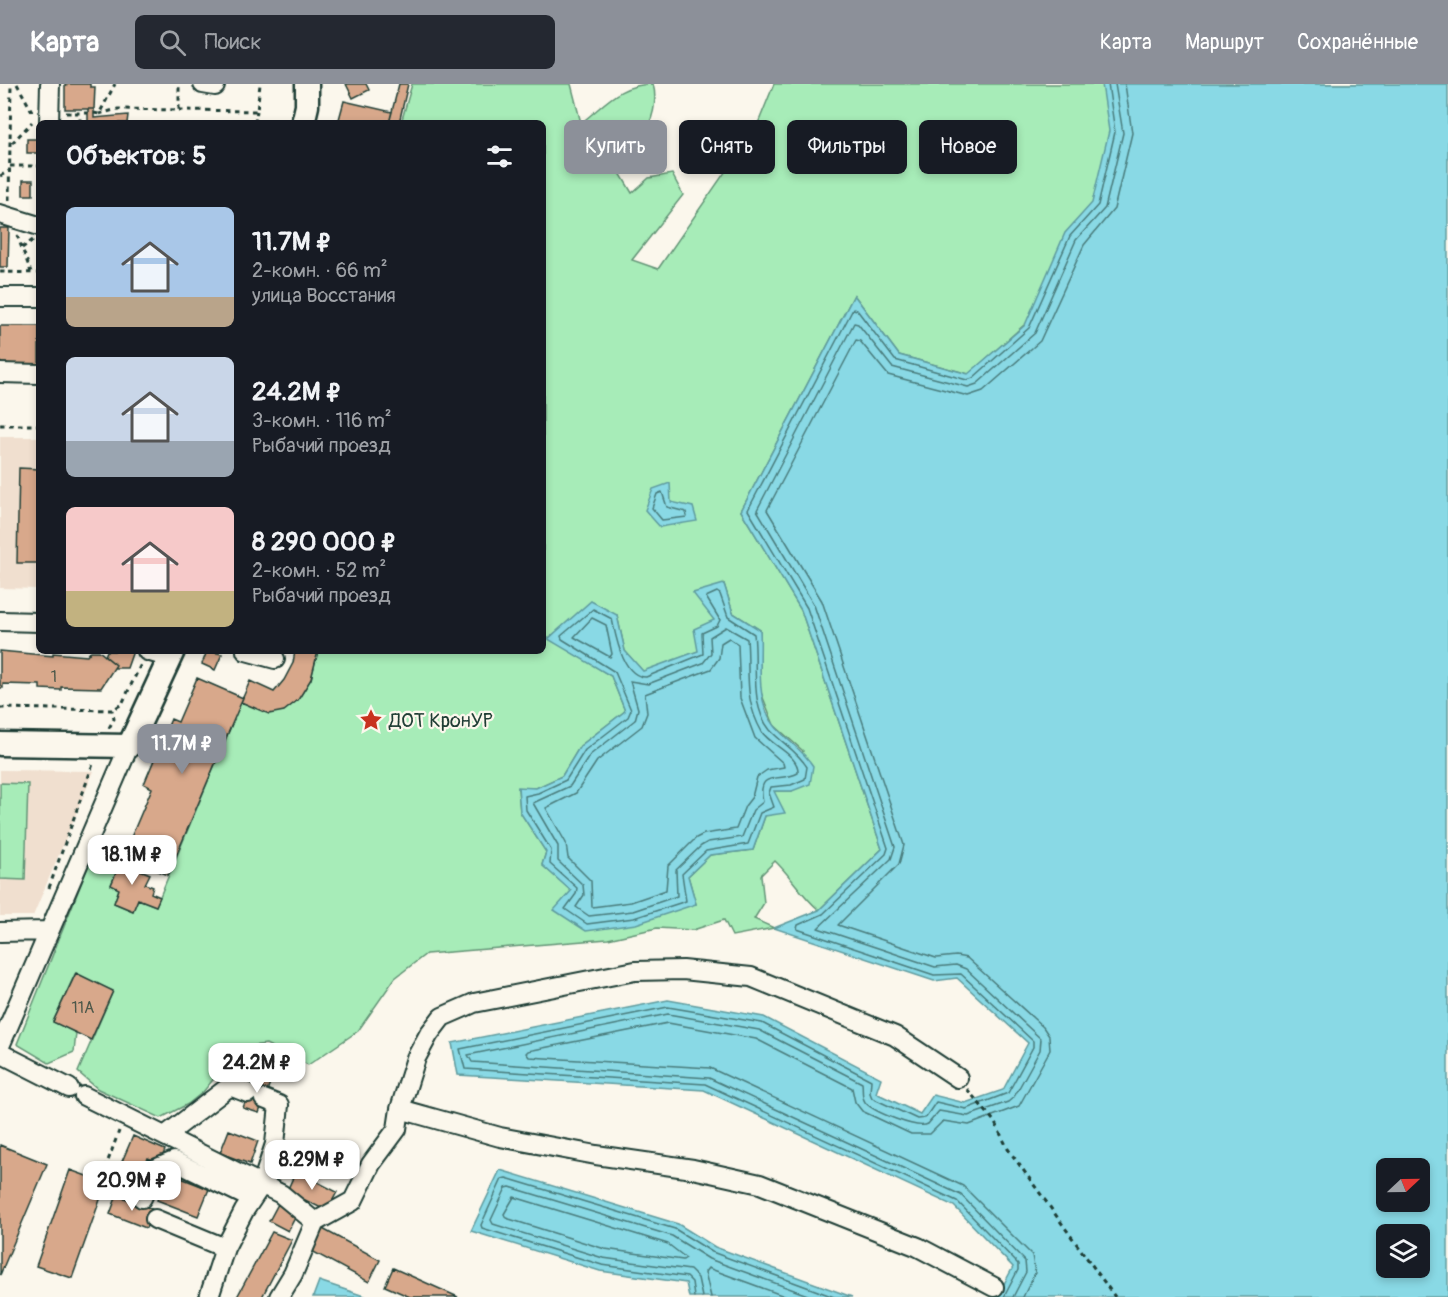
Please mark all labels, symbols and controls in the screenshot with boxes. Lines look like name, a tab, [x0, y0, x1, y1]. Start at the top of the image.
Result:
search box	[135, 15, 555, 69]
text: Карта	[30, 25, 99, 60]
icon: search	[156, 26, 189, 59]
text: Поиск	[204, 28, 262, 56]
text: Карта	[1100, 29, 1152, 56]
text: Маршрут	[1185, 29, 1264, 56]
text: Сохранённые	[1297, 29, 1418, 56]
chip: Купить	[564, 120, 667, 174]
chip: Снять	[679, 120, 775, 174]
chip: Фильтры	[787, 120, 907, 174]
chip: Новое	[919, 120, 1017, 174]
text: Объектов: 5	[66, 140, 206, 172]
icon: filters	[483, 140, 516, 173]
text: 11.7M ₽	[252, 226, 332, 258]
icon: home	[114, 231, 186, 303]
text: 2-комн. · 66 m²	[252, 258, 388, 283]
text: улица Восстания	[252, 283, 396, 308]
text: 24.2M ₽	[252, 376, 342, 408]
icon: home	[114, 381, 186, 453]
text: 3-комн. · 116 m²	[252, 408, 392, 433]
text: Рыбачий проезд	[252, 433, 390, 458]
text: 8 290 000 ₽	[252, 526, 397, 558]
icon: home	[114, 531, 186, 603]
text: 2-комн. · 52 m²	[252, 558, 386, 583]
text: Рыбачий проезд	[252, 583, 390, 608]
house number: 1	[51, 667, 57, 687]
place icon: ДОТ КронУР	[358, 707, 384, 733]
place label: ДОТ КронУР	[388, 708, 493, 733]
pin: 11.7M ₽	[127, 724, 237, 775]
text: 11.7M ₽	[151, 731, 213, 756]
pin: 18.1M ₽	[77, 835, 187, 886]
text: 18.1M ₽	[102, 842, 162, 867]
house number: 11А	[72, 998, 94, 1018]
pin: 24.2M ₽	[202, 1043, 312, 1094]
text: 24.2M ₽	[222, 1050, 292, 1075]
pin: 8.29M ₽	[257, 1140, 367, 1191]
text: 8.29M ₽	[279, 1147, 345, 1172]
north arrow	[1376, 1158, 1430, 1212]
map controls	[1376, 1158, 1430, 1278]
pin: 20.9M ₽	[77, 1161, 187, 1212]
text: 20.9M ₽	[97, 1168, 167, 1193]
button: layers	[1376, 1224, 1430, 1278]

